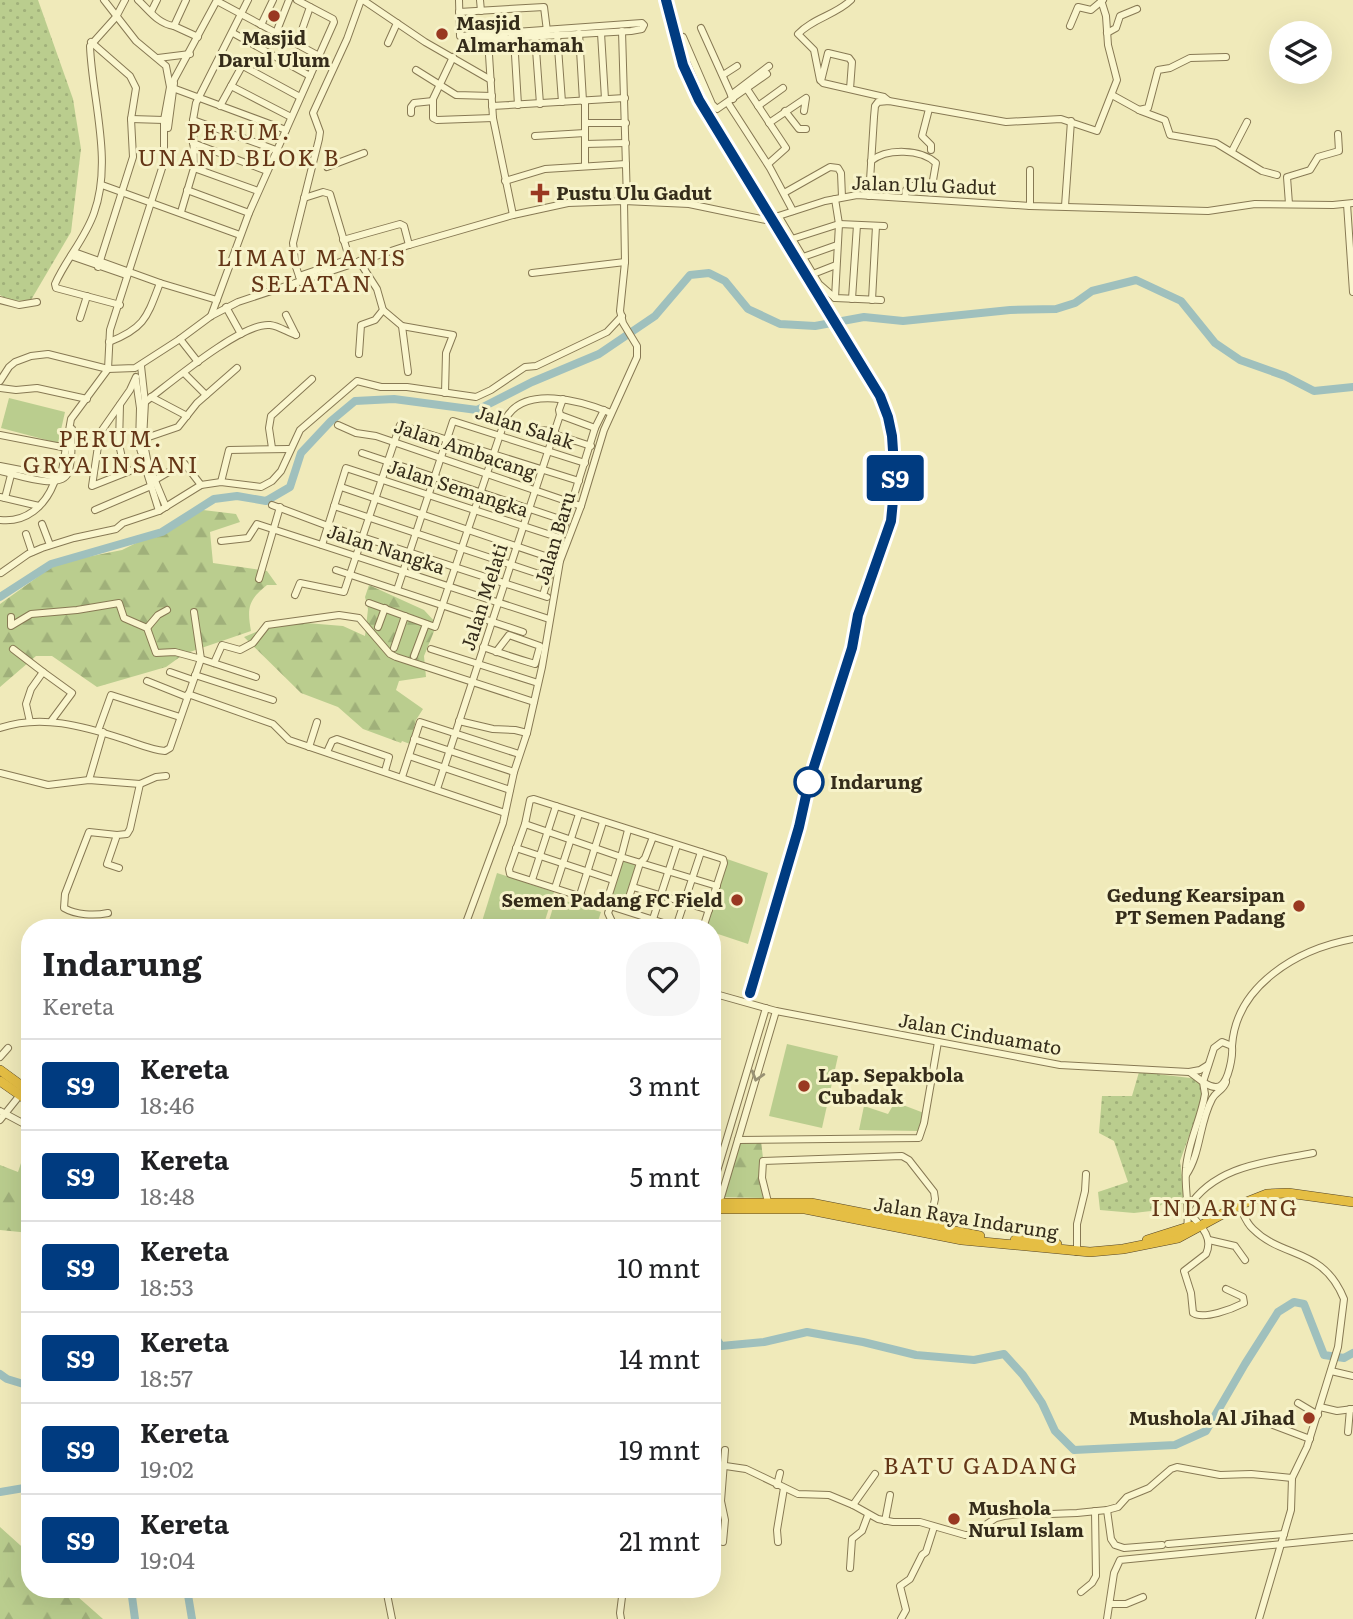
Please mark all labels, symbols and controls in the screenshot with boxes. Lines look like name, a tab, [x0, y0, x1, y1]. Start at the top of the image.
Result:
marker: Masjid Darul Ulum	[266, 8, 282, 24]
place label: Masjid Almarhamah	[456, 8, 584, 58]
map controls	[1269, 21, 1332, 84]
button: layers	[1269, 21, 1332, 84]
place label: Masjid Darul Ulum	[218, 23, 330, 73]
marker: Masjid Almarhamah	[434, 26, 450, 42]
district label: PERUM. UNAND BLOK B	[137, 113, 341, 173]
street label: Jalan Ulu Gadut	[851, 167, 997, 201]
place label: Pustu Ulu Gadut	[556, 178, 713, 206]
marker: Pustu Ulu Gadut	[530, 183, 550, 203]
district label: LIMAU MANIS SELATAN	[217, 239, 407, 299]
street label: Jalan Salak	[472, 397, 579, 455]
street label: Jalan Ambacang	[390, 411, 541, 486]
district label: PERUM. GRYA INSANI	[23, 420, 199, 480]
street label: Jalan Semangka	[384, 451, 533, 523]
line badge: S9	[864, 455, 926, 501]
text: S9	[881, 460, 909, 495]
street label: Jalan Baru	[527, 487, 582, 588]
street label: Jalan Nangka	[324, 516, 450, 581]
street label: Jalan Melati	[453, 540, 514, 654]
marker: Indarung	[794, 767, 824, 797]
place label: Indarung	[830, 767, 923, 795]
place label: Gedung Kearsipan PT Semen Padang	[1107, 880, 1285, 930]
place label: Semen Padang FC Field	[501, 885, 723, 913]
marker: Semen Padang FC Field	[729, 892, 745, 908]
marker: Gedung Kearsipan PT Semen Padang	[1291, 898, 1307, 914]
text: Indarung	[42, 937, 202, 986]
button: heart	[626, 942, 700, 1016]
text: Kereta	[42, 988, 114, 1022]
street label: Jalan Cinduamato	[896, 1005, 1064, 1061]
text: Kereta	[140, 1048, 229, 1087]
place label: Lap. Sepakbola Cubadak	[818, 1060, 964, 1110]
text: 3 mnt	[629, 1065, 700, 1104]
text: S9	[66, 1067, 95, 1102]
one-way arrow	[750, 1070, 765, 1082]
marker: Lap. Sepakbola Cubadak	[796, 1078, 812, 1094]
text: 18:46	[140, 1087, 194, 1121]
text: Kereta	[140, 1139, 229, 1178]
text: 5 mnt	[630, 1156, 700, 1195]
text: S9	[66, 1158, 95, 1193]
text: 18:48	[140, 1178, 195, 1212]
street label: Jalan Raya Indarung	[872, 1189, 1061, 1245]
district label: INDARUNG	[1151, 1189, 1299, 1223]
text: Kereta	[140, 1230, 229, 1269]
text: 10 mnt	[617, 1247, 700, 1286]
text: S9	[66, 1249, 95, 1284]
text: 18:53	[140, 1269, 194, 1303]
text: Kereta	[140, 1321, 229, 1360]
text: 14 mnt	[619, 1338, 700, 1377]
text: S9	[66, 1340, 95, 1375]
text: 18:57	[140, 1360, 193, 1394]
place label: Mushola Al Jihad	[1129, 1403, 1295, 1431]
marker: Mushola Al Jihad	[1301, 1410, 1317, 1426]
text: Kereta	[140, 1412, 229, 1451]
text: 19 mnt	[619, 1429, 700, 1468]
text: S9	[66, 1431, 95, 1466]
district label: BATU GADANG	[883, 1447, 1079, 1481]
text: 19:02	[140, 1451, 194, 1485]
place label: Mushola Nurul Islam	[968, 1493, 1084, 1543]
text: Kereta	[140, 1503, 229, 1542]
marker: Mushola Nurul Islam	[946, 1511, 962, 1527]
text: 21 mnt	[619, 1520, 700, 1559]
text: S9	[66, 1522, 95, 1557]
text: 19:04	[140, 1542, 195, 1576]

